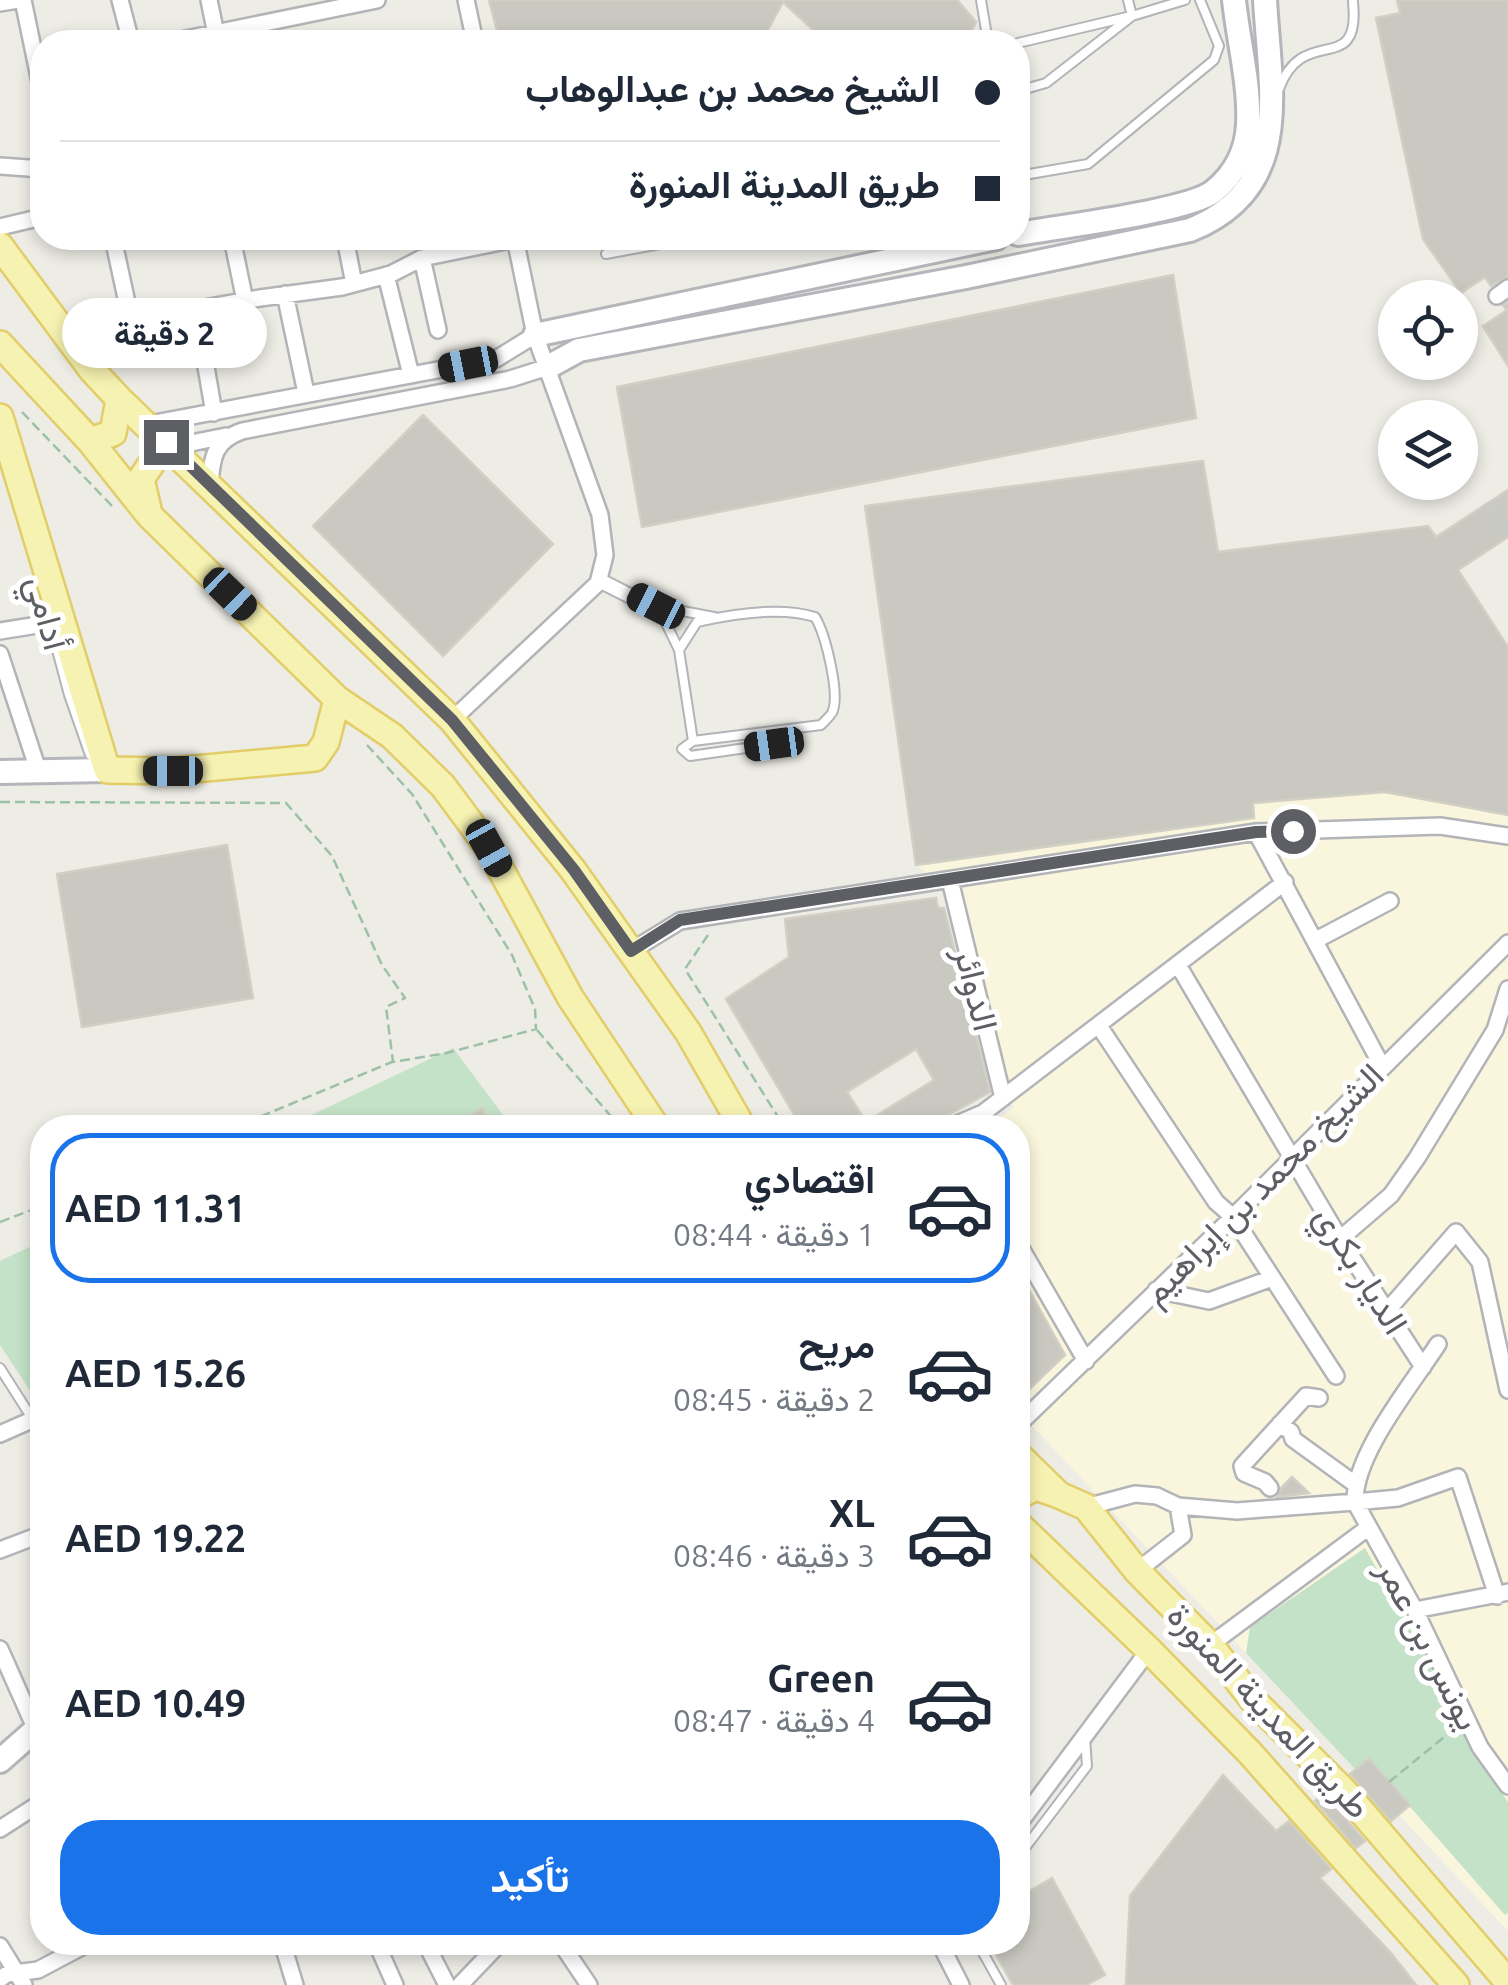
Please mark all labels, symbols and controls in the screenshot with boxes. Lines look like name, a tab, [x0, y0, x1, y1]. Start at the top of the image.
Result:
text: الشيخ محمد بن عبدالوهاب	[525, 67, 940, 109]
text: طريق المدينة المنورة	[629, 163, 940, 205]
map controls	[1378, 280, 1478, 500]
button: locate	[1378, 280, 1478, 380]
callout: 2 دقيقة	[64, 297, 268, 367]
text: 2 دقيقة	[114, 315, 215, 351]
car	[436, 344, 500, 384]
button: layers	[1378, 400, 1478, 500]
route end	[144, 420, 189, 465]
car	[198, 562, 262, 626]
street label: أدامي	[9, 571, 77, 657]
car	[622, 579, 690, 633]
car	[742, 725, 806, 763]
car	[143, 756, 203, 786]
route start	[1271, 809, 1316, 854]
car	[461, 814, 517, 882]
street label: الدوائر	[944, 942, 1007, 1035]
street label: الشيخ محمد بن إبراهيم	[1134, 1055, 1395, 1316]
text: اقتصادي	[744, 1158, 875, 1200]
icon: car	[905, 1163, 995, 1253]
text: AED 11.31	[65, 1187, 246, 1229]
street label: الديار بكري	[1298, 1198, 1417, 1346]
text: 1 دقيقة · 08:44	[673, 1216, 875, 1252]
text: مريح	[799, 1323, 875, 1365]
icon: car	[905, 1328, 995, 1418]
text: AED 15.26	[65, 1352, 246, 1394]
text: 2 دقيقة · 08:45	[673, 1381, 875, 1417]
text: XL	[829, 1492, 875, 1534]
icon: car	[905, 1493, 995, 1583]
text: AED 19.22	[65, 1517, 246, 1559]
text: 3 دقيقة · 08:46	[673, 1537, 875, 1573]
street label: يونس بن عمر	[1367, 1552, 1490, 1737]
street label: طريق المدينة المنورة	[1158, 1595, 1380, 1828]
text: Green	[767, 1657, 875, 1699]
icon: car	[905, 1658, 995, 1748]
text: AED 10.49	[65, 1682, 246, 1724]
text: 4 دقيقة · 08:47	[673, 1702, 875, 1738]
button: تأكيد	[60, 1820, 1000, 1935]

